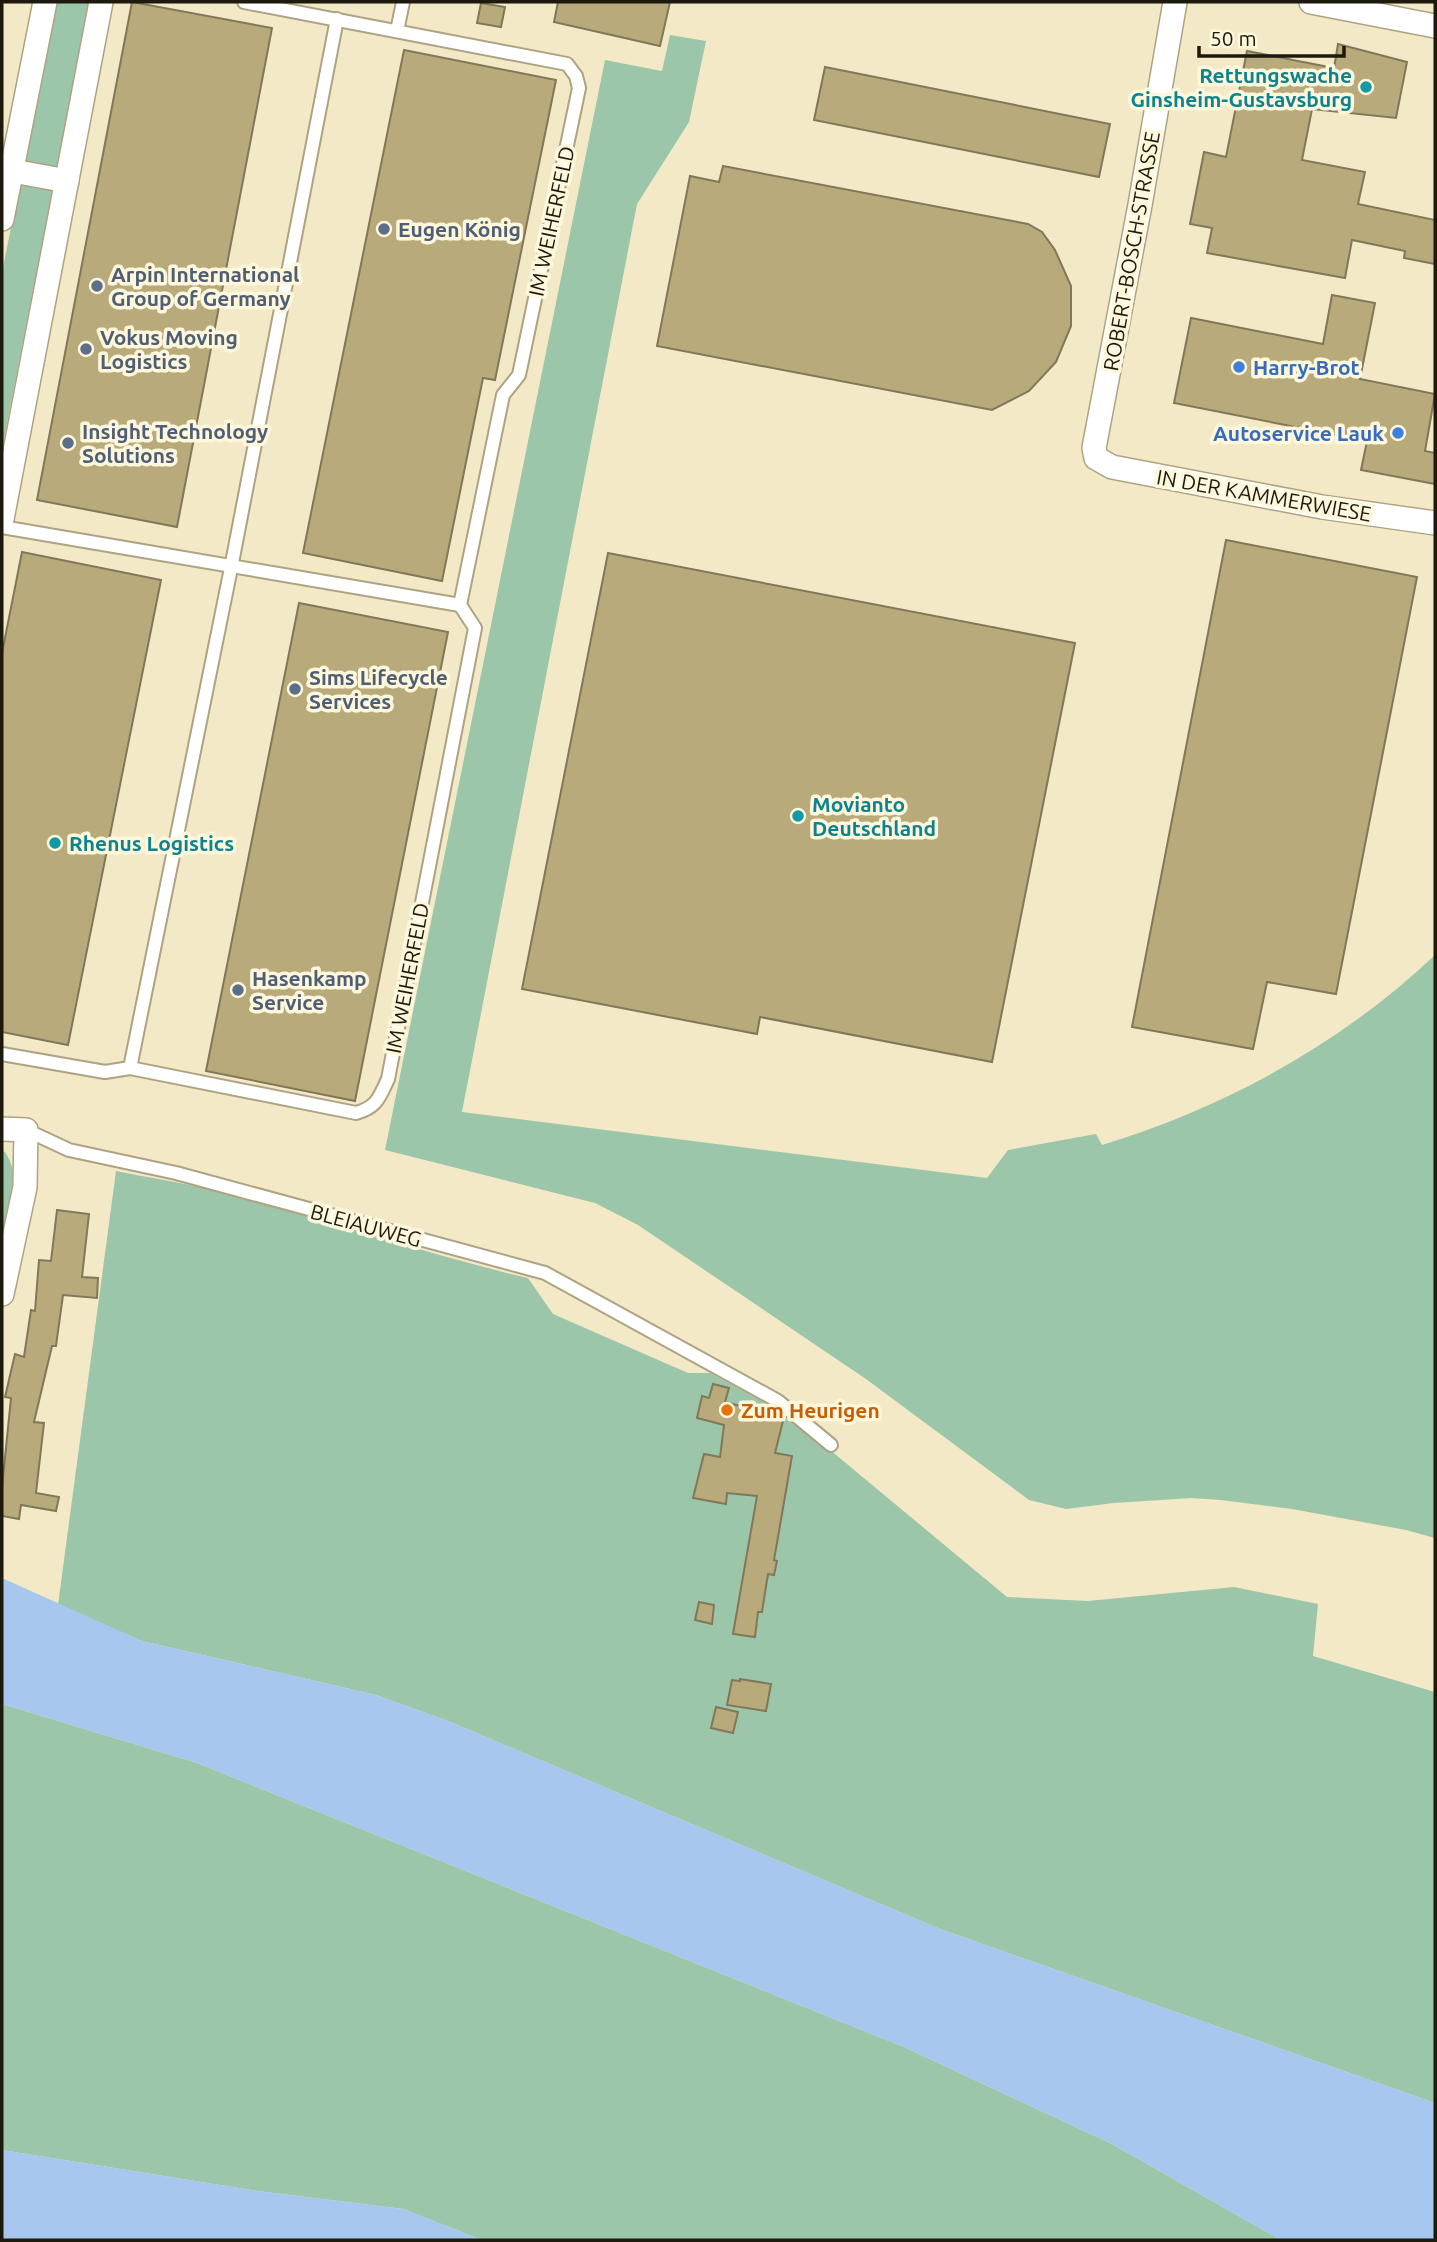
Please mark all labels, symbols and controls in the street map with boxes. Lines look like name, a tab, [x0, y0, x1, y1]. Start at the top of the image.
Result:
scale bar	[1199, 14, 1344, 58]
text: 50 m	[1210, 26, 1257, 50]
place label: Rettungswache Ginsheim-Gustavsburg	[1130, 63, 1352, 111]
marker: Rettungswache Ginsheim-Gustavsburg	[1358, 79, 1374, 95]
street label: ROBERT-BOSCH-STRASSE	[1098, 129, 1164, 373]
street label: IM WEIHERFELD	[523, 144, 579, 298]
place label: Eugen König	[398, 217, 521, 241]
marker: Eugen König	[376, 221, 392, 237]
place label: Arpin International Group of Germany	[111, 262, 299, 310]
marker: Arpin International Group of Germany	[89, 278, 105, 294]
place label: Vokus Moving Logistics	[100, 325, 238, 373]
marker: Vokus Moving Logistics	[78, 341, 94, 357]
place label: Harry-Brot	[1253, 355, 1360, 379]
marker: Harry-Brot	[1231, 359, 1247, 375]
place label: Insight Technology Solutions	[82, 419, 268, 467]
place label: Autoservice Lauk	[1213, 421, 1384, 445]
marker: Autoservice Lauk	[1390, 425, 1406, 441]
marker: Insight Technology Solutions	[60, 435, 76, 451]
street label: IN DER KAMMERWIESE	[1155, 464, 1373, 526]
place label: Sims Lifecycle Services	[309, 665, 448, 713]
marker: Sims Lifecycle Services	[287, 681, 303, 697]
place label: Movianto Deutschland	[812, 792, 936, 840]
marker: Movianto Deutschland	[790, 808, 806, 824]
place label: Rhenus Logistics	[69, 831, 234, 855]
marker: Rhenus Logistics	[47, 835, 63, 851]
street label: IM WEIHERFELD	[381, 901, 433, 1055]
place label: Hasenkamp Service	[252, 966, 367, 1014]
marker: Hasenkamp Service	[230, 982, 246, 998]
street label: BLEIAUWEG	[308, 1199, 424, 1251]
place label: Zum Heurigen	[741, 1398, 880, 1422]
marker: Zum Heurigen	[719, 1402, 735, 1418]

